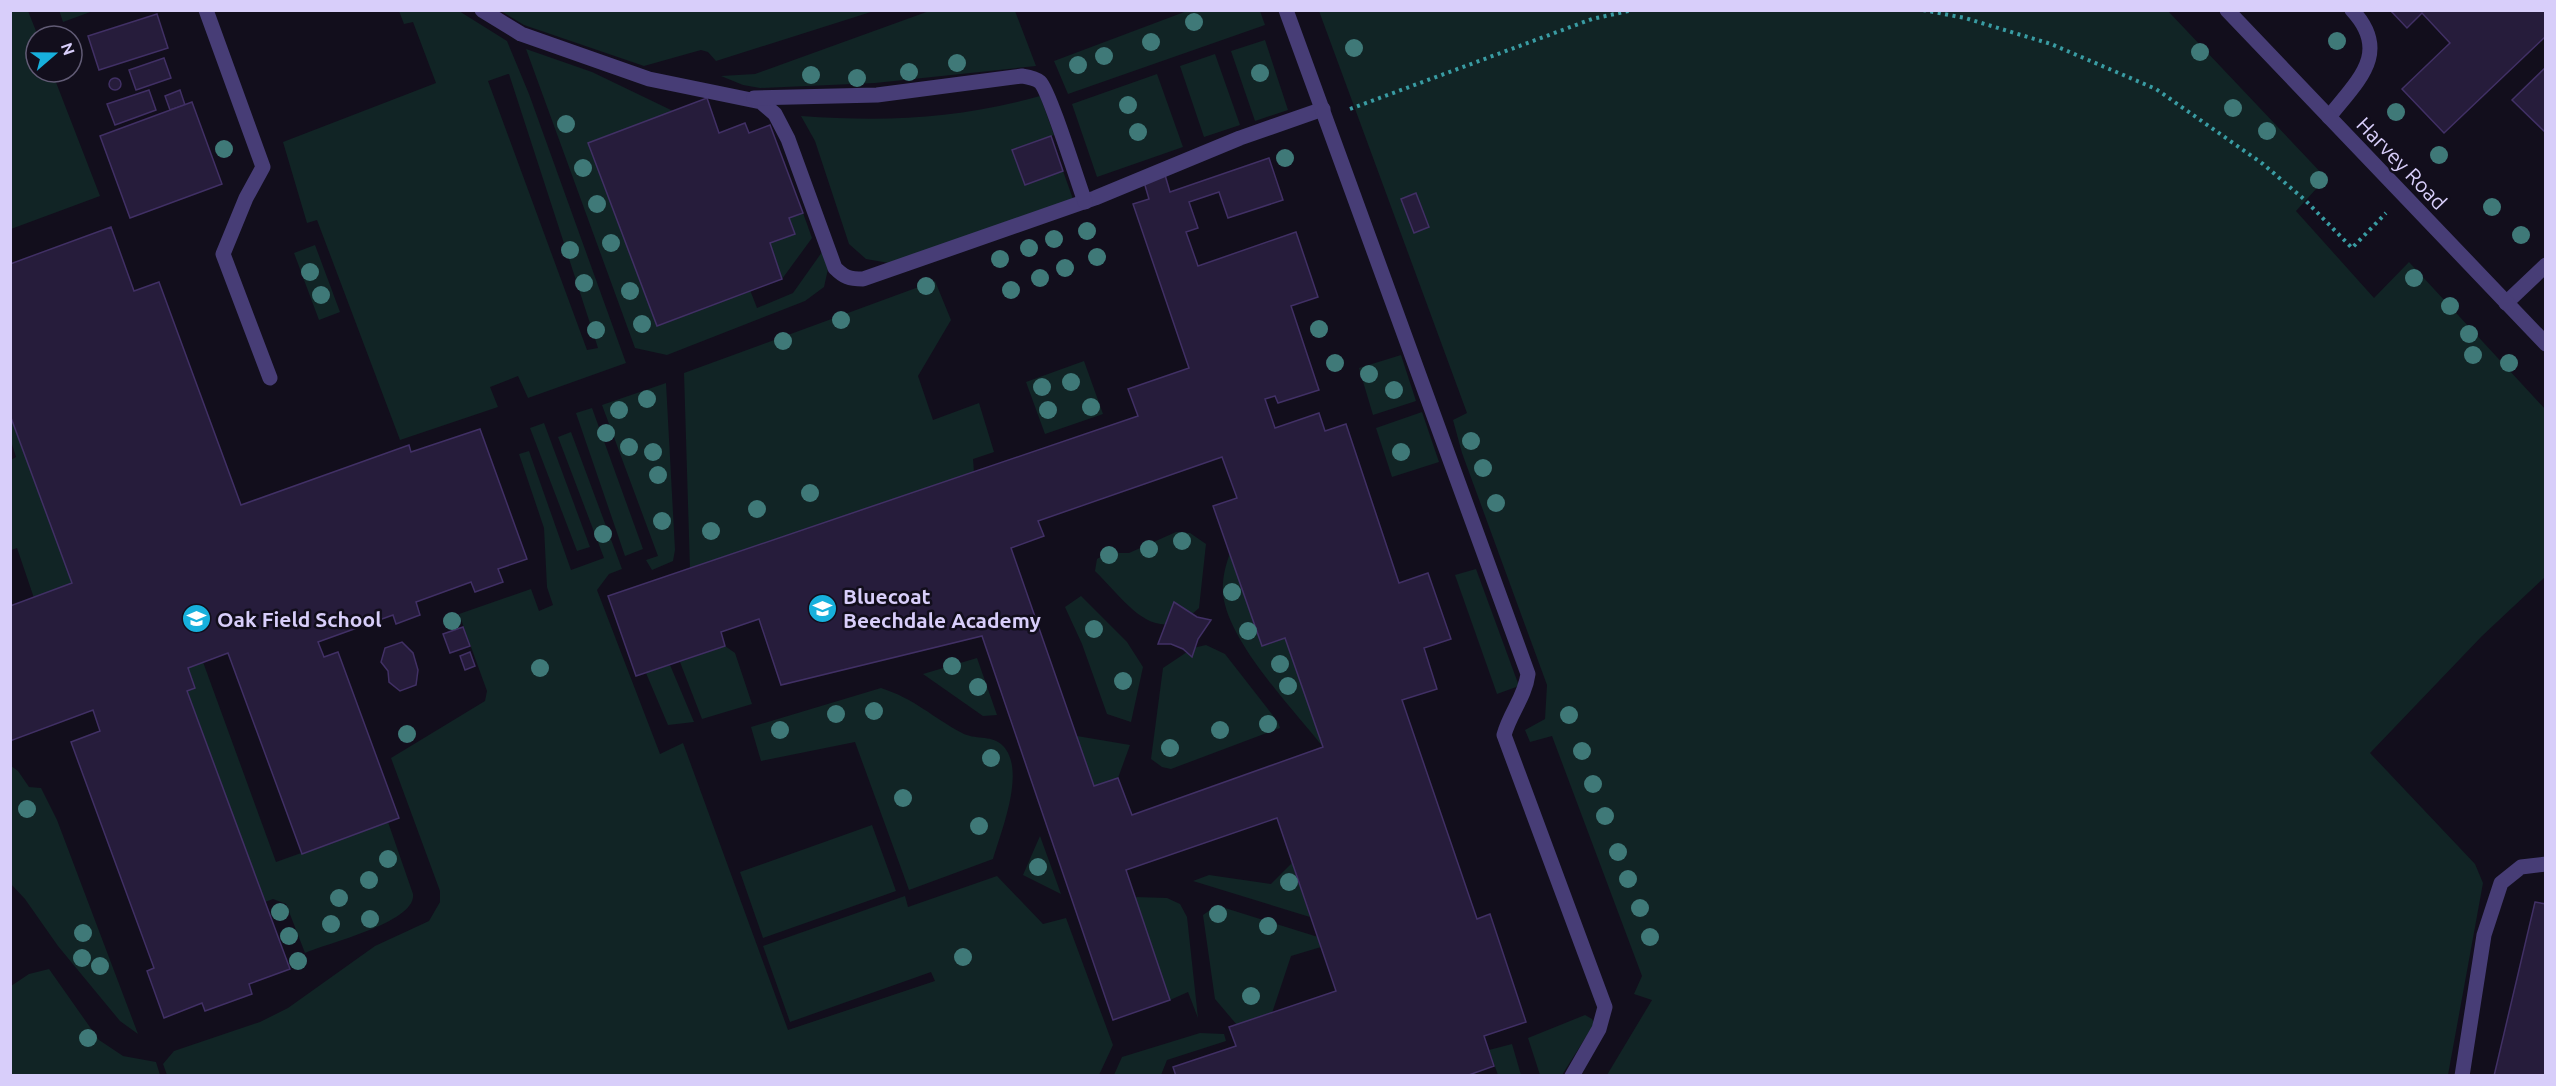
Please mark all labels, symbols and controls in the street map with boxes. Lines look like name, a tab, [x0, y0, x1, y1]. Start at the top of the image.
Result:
north arrow	[24, 24, 84, 84]
text: N	[58, 40, 79, 58]
street label: Harvey Road	[2352, 112, 2452, 214]
place label: Bluecoat Beechdale Academy	[843, 584, 1041, 632]
school or university icon: Bluecoat Beechdale Academy	[806, 592, 838, 624]
school or university icon: Oak Field School	[180, 603, 212, 635]
place label: Oak Field School	[217, 607, 382, 631]

